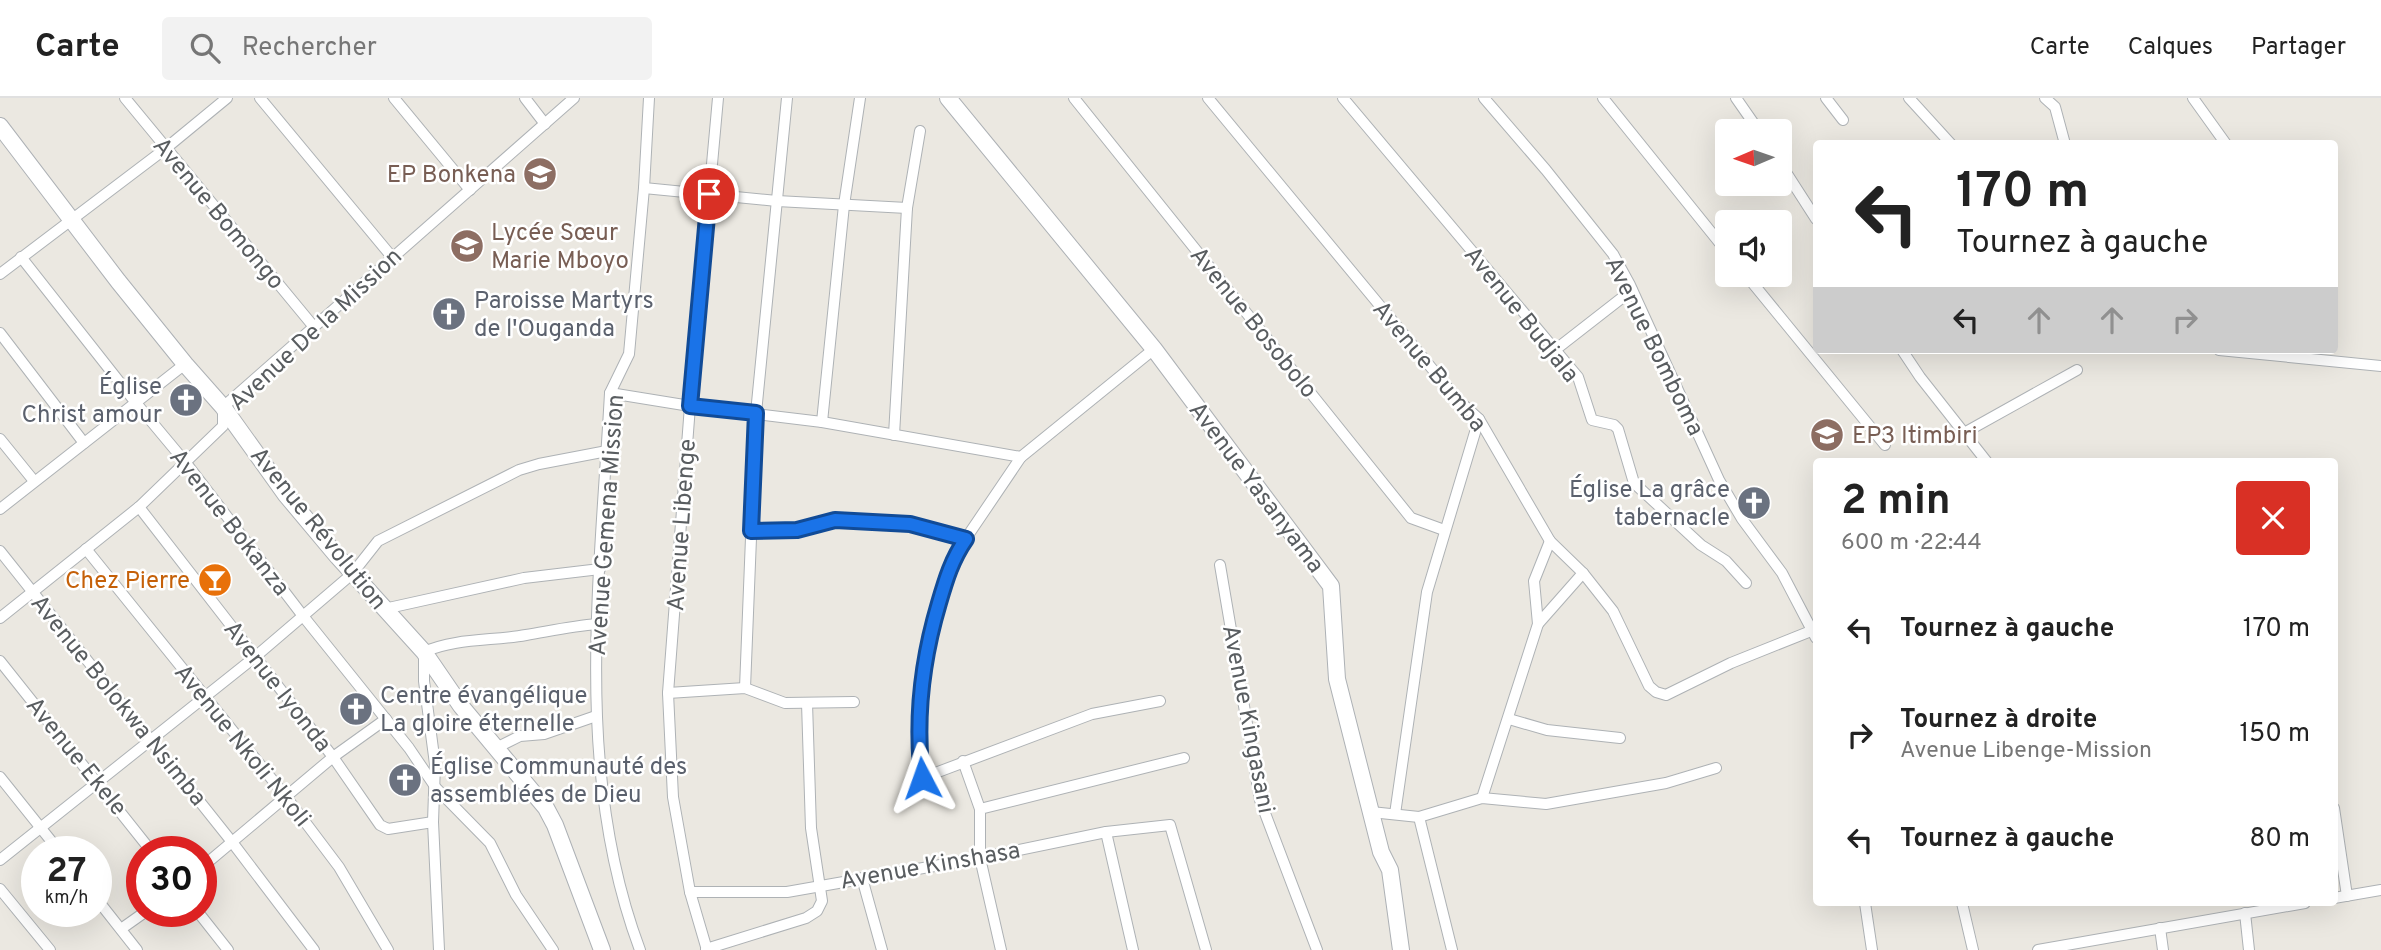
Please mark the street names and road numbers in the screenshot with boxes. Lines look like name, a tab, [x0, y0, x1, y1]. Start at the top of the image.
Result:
street label: Avenue Bomongo	[145, 132, 290, 297]
street label: Avenue Bosobolo	[1182, 241, 1323, 405]
street label: Avenue Budjala	[1456, 241, 1585, 390]
street label: Avenue De la Mission	[224, 242, 409, 418]
street label: Avenue Bomboma	[1597, 252, 1710, 441]
street label: Avenue Bumba	[1365, 296, 1492, 439]
street label: Avenue Gemena Mission	[584, 393, 632, 657]
street label: Avenue Yasanyama	[1181, 397, 1330, 580]
street label: Avenue Libenge	[662, 438, 704, 612]
street label: Avenue Révolution	[243, 442, 392, 617]
street label: Avenue Bokanza	[162, 444, 295, 603]
street label: Avenue Bolokwa Nsimba	[23, 590, 212, 813]
street label: Avenue Iyonda	[216, 616, 337, 759]
street label: Avenue Kingasani	[1214, 623, 1280, 816]
street label: Avenue Nkoli Nkoli	[167, 659, 316, 834]
street label: Avenue Ekele	[18, 692, 133, 823]
street label: Avenue Kinshasa	[838, 836, 1023, 898]

